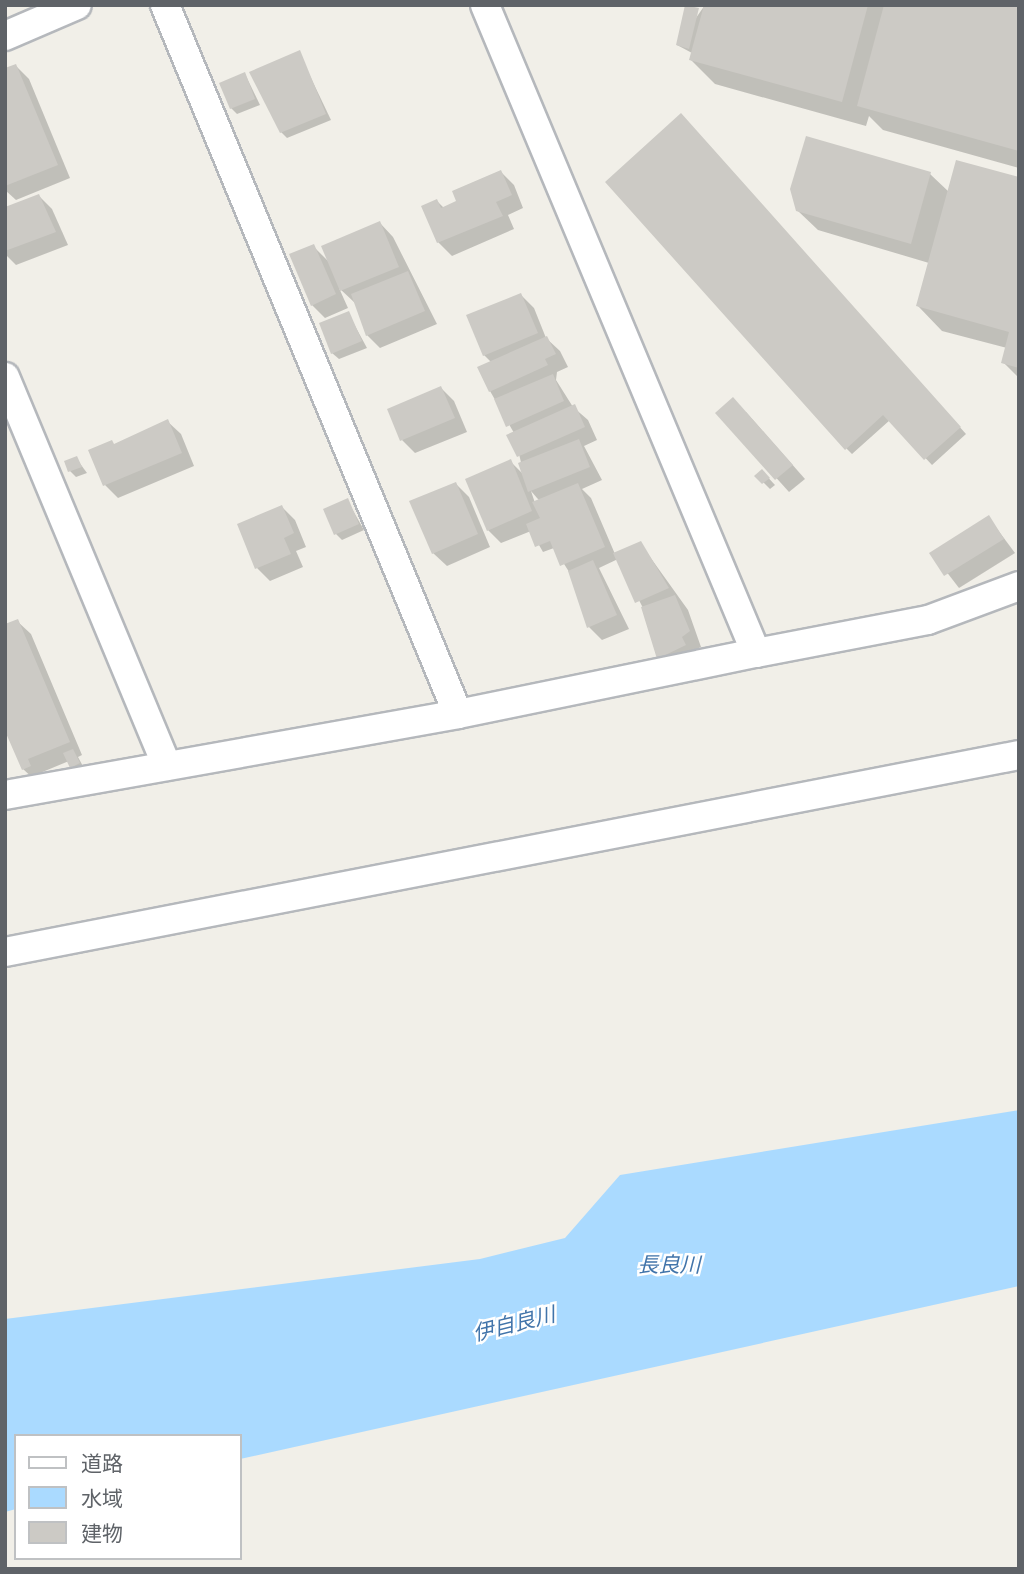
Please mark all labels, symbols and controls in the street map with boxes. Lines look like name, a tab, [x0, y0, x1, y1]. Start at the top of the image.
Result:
water label: 長良川	[638, 1252, 700, 1278]
water label: 伊自良川	[470, 1302, 558, 1346]
legend	[14, 1434, 242, 1560]
text: 道路	[81, 1449, 123, 1478]
text: 水域	[81, 1484, 123, 1513]
text: 建物	[81, 1519, 123, 1548]

